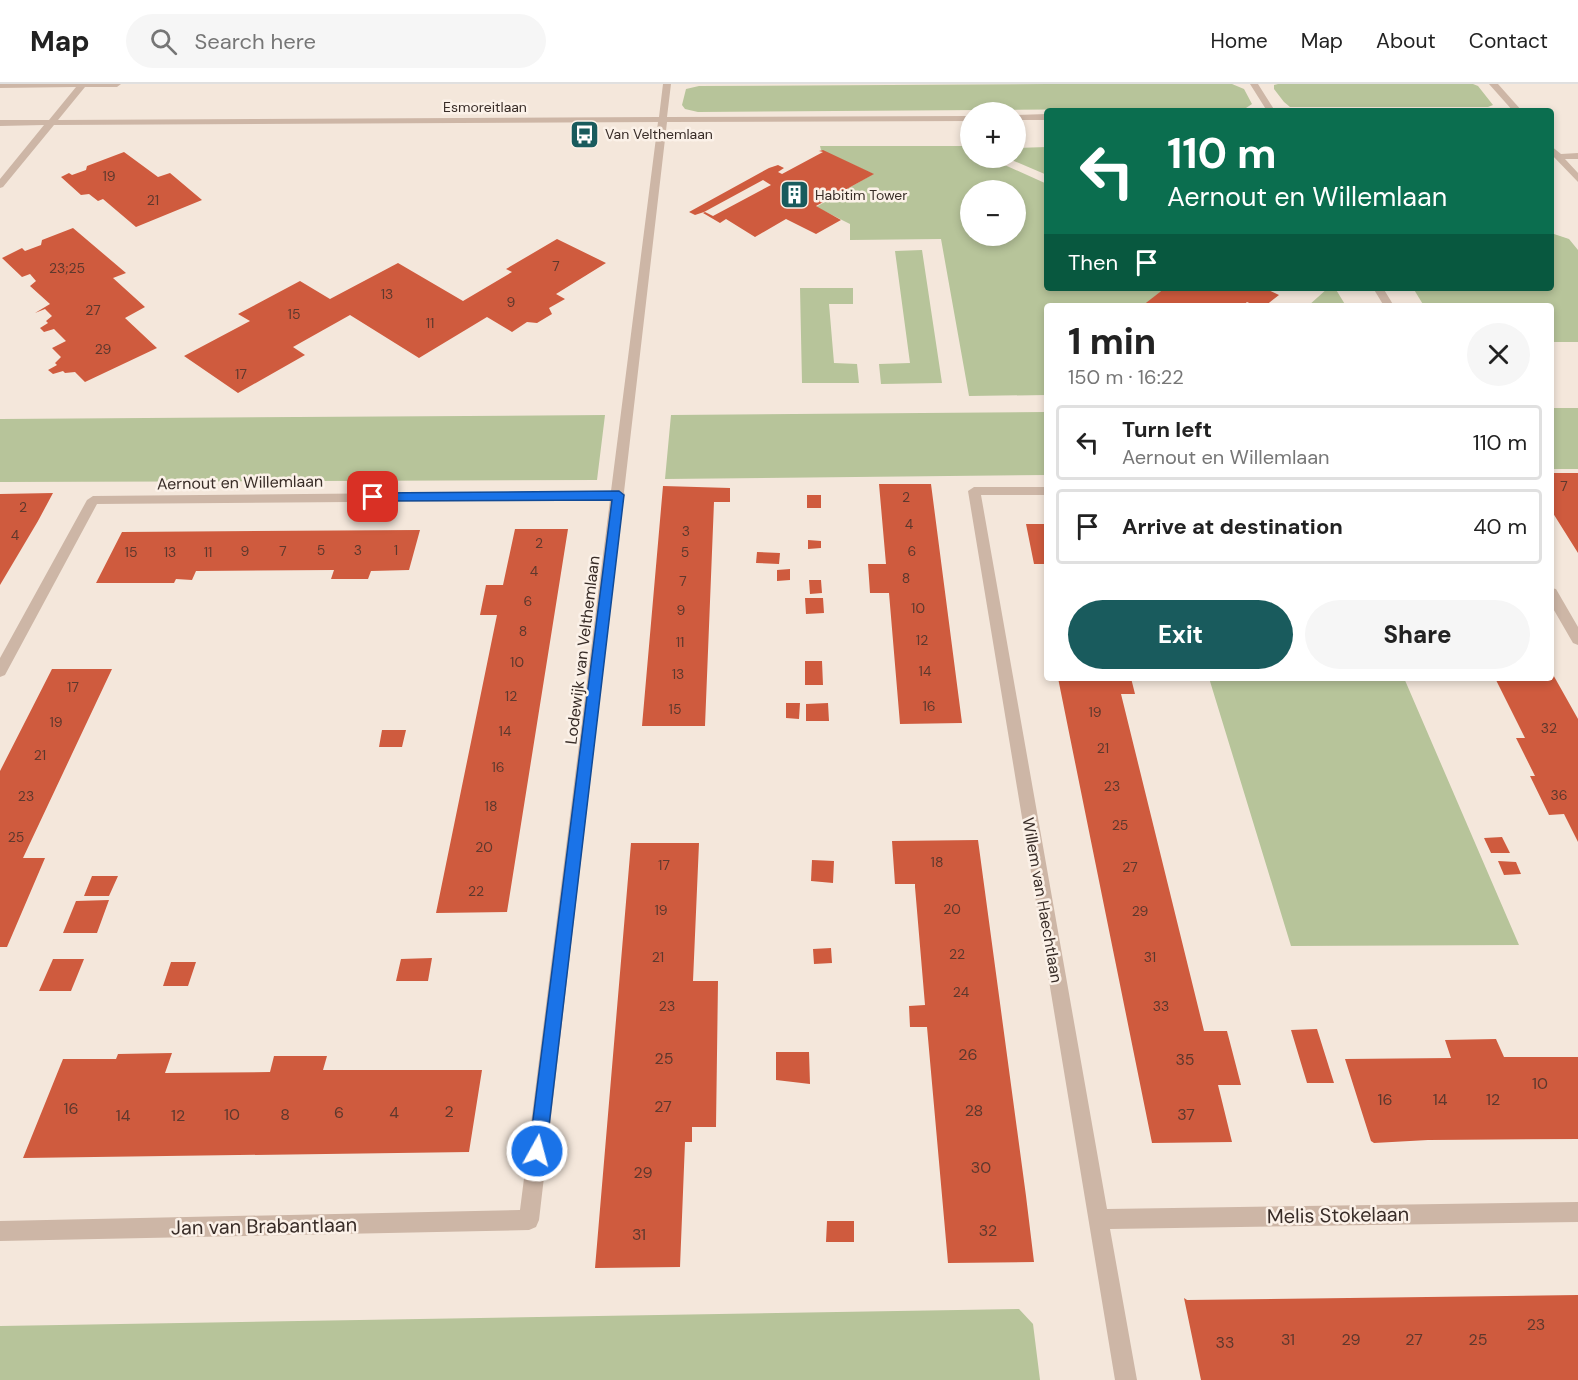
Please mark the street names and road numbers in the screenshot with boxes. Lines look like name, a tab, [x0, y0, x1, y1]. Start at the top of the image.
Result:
street label: Esmoreitlaan	[443, 98, 527, 116]
street label: Aernout en Willemlaan	[157, 471, 323, 494]
street label: Lodewijk van Velthemlaan	[560, 554, 605, 746]
street label: Willem van Haechtlaan	[1018, 816, 1067, 984]
street label: Melis Stokelaan	[1267, 1201, 1409, 1229]
street label: Jan van Brabantlaan	[171, 1211, 357, 1241]

